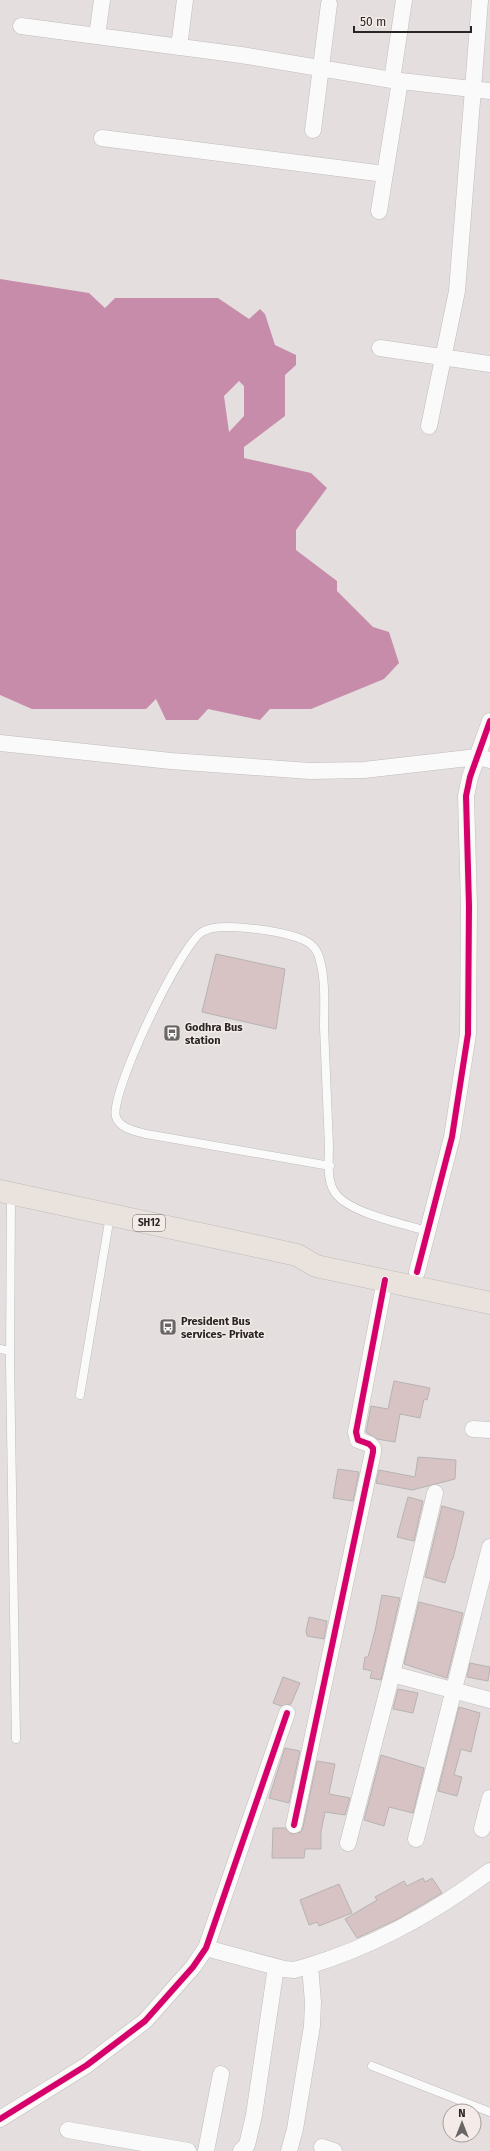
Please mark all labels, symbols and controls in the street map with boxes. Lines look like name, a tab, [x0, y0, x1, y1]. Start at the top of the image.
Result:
scale bar	[354, 8, 471, 34]
text: 50 m	[360, 15, 386, 29]
place label: Godhra Bus station	[185, 1021, 243, 1047]
bus stop icon: Godhra Bus station	[162, 1023, 182, 1043]
road number: SH12	[133, 1215, 165, 1231]
place label: President Bus services- Private	[181, 1315, 264, 1341]
bus stop icon: President Bus services- Private	[158, 1317, 178, 1337]
north arrow	[442, 2103, 482, 2143]
text: N	[458, 2107, 466, 2120]

